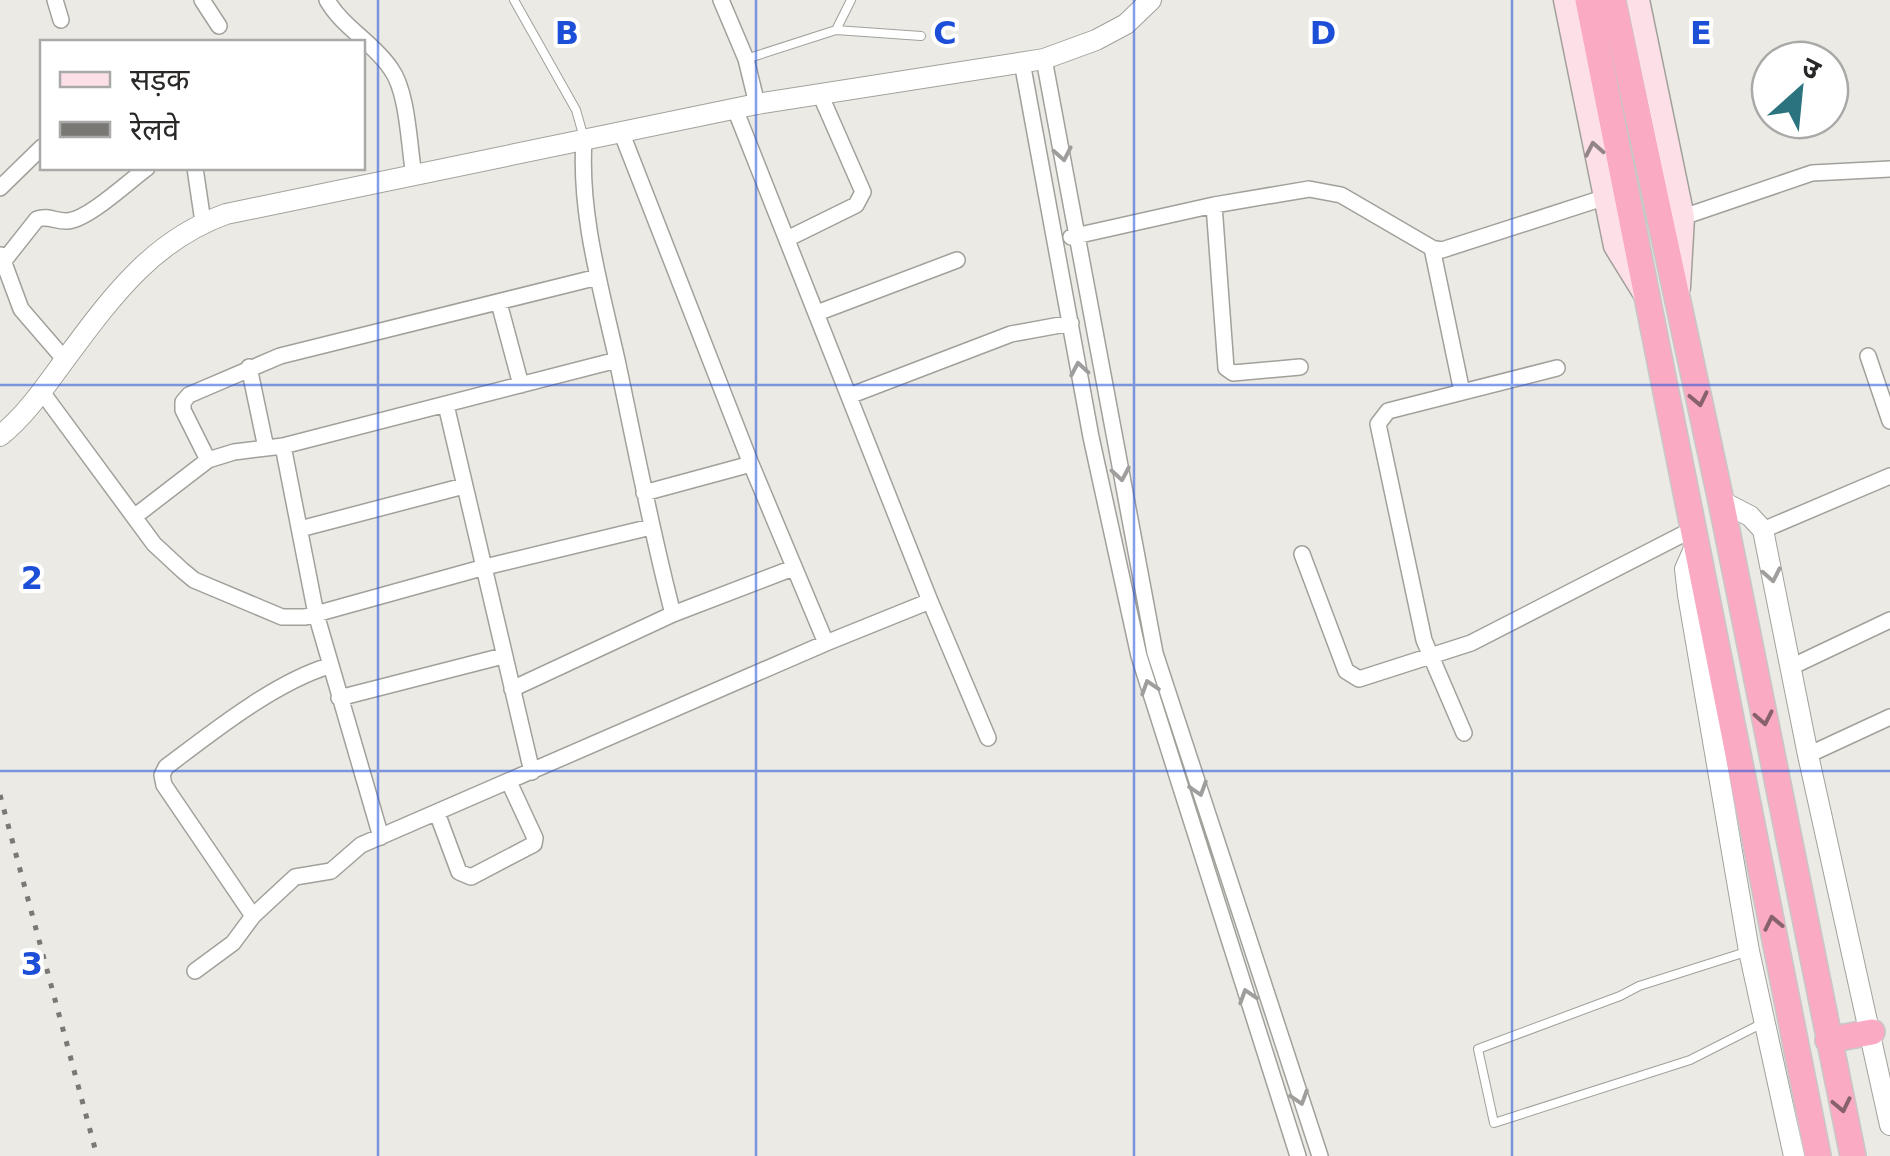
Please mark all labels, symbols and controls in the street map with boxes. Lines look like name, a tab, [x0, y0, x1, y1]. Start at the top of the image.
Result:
text: B	[555, 14, 579, 52]
text: C	[933, 14, 957, 52]
text: D	[1310, 14, 1336, 52]
text: E	[1690, 14, 1712, 52]
legend	[40, 40, 365, 170]
north arrow	[1750, 40, 1850, 140]
text: उ	[1796, 50, 1826, 87]
text: सड़क	[130, 62, 190, 97]
text: रेलवे	[129, 112, 181, 147]
one-way arrow	[1584, 141, 1605, 157]
one-way arrow	[1051, 145, 1072, 162]
one-way arrow	[1069, 361, 1090, 378]
one-way arrow	[1687, 390, 1708, 407]
one-way arrow	[1110, 466, 1131, 482]
text: 2	[21, 559, 43, 597]
one-way arrow	[1761, 566, 1782, 583]
one-way arrow	[1140, 679, 1160, 696]
one-way arrow	[1752, 709, 1773, 726]
one-way arrow	[1187, 779, 1208, 796]
one-way arrow	[1764, 915, 1785, 932]
text: 3	[21, 945, 43, 983]
one-way arrow	[1238, 989, 1259, 1006]
one-way arrow	[1289, 1088, 1309, 1105]
one-way arrow	[1830, 1096, 1851, 1113]

